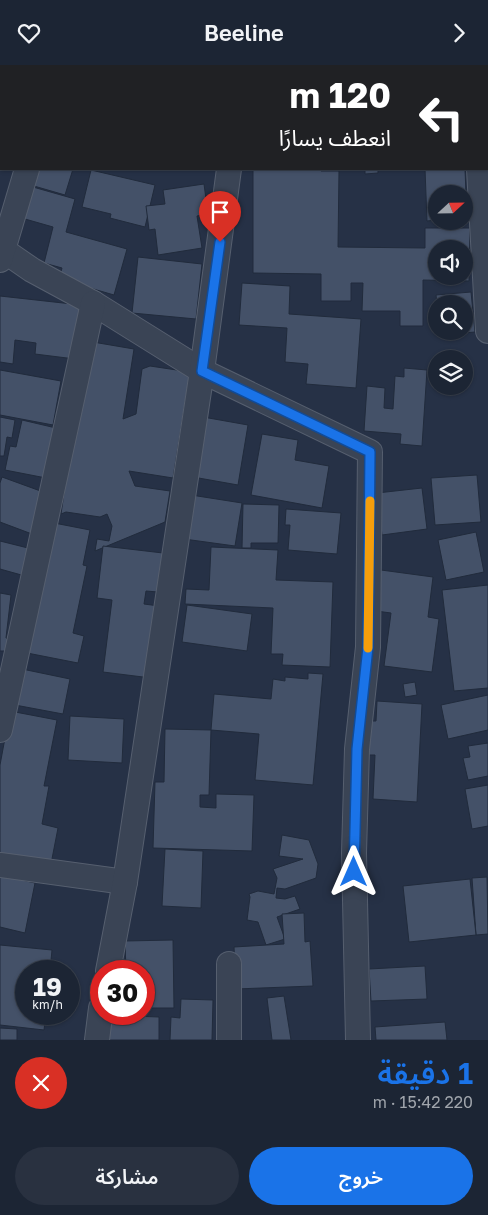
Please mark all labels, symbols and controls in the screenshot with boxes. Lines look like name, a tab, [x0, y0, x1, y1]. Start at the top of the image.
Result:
icon: heart	[15, 19, 43, 47]
text: Beeline	[204, 19, 284, 46]
icon: forward	[445, 19, 473, 47]
text: 120 m	[289, 74, 391, 116]
icon: left	[409, 85, 474, 150]
text: انعطف يسارًا	[279, 124, 391, 151]
north arrow	[428, 185, 472, 230]
map controls	[428, 185, 473, 395]
pin	[199, 191, 241, 242]
icon: arrive	[206, 198, 234, 226]
button: sound	[428, 240, 473, 285]
button: search	[428, 295, 473, 340]
button: layers	[428, 350, 473, 395]
position arrow	[327, 845, 379, 897]
speed limit sign: 30	[90, 960, 155, 1025]
text: 19	[33, 971, 62, 1002]
text: km/h	[32, 997, 63, 1012]
text: 1 دقيقة	[378, 1055, 473, 1091]
button: close	[15, 1057, 67, 1109]
text: 220 m · 15:42	[373, 1092, 473, 1112]
button: مشاركة	[15, 1147, 239, 1205]
button: خروج	[249, 1147, 473, 1205]

